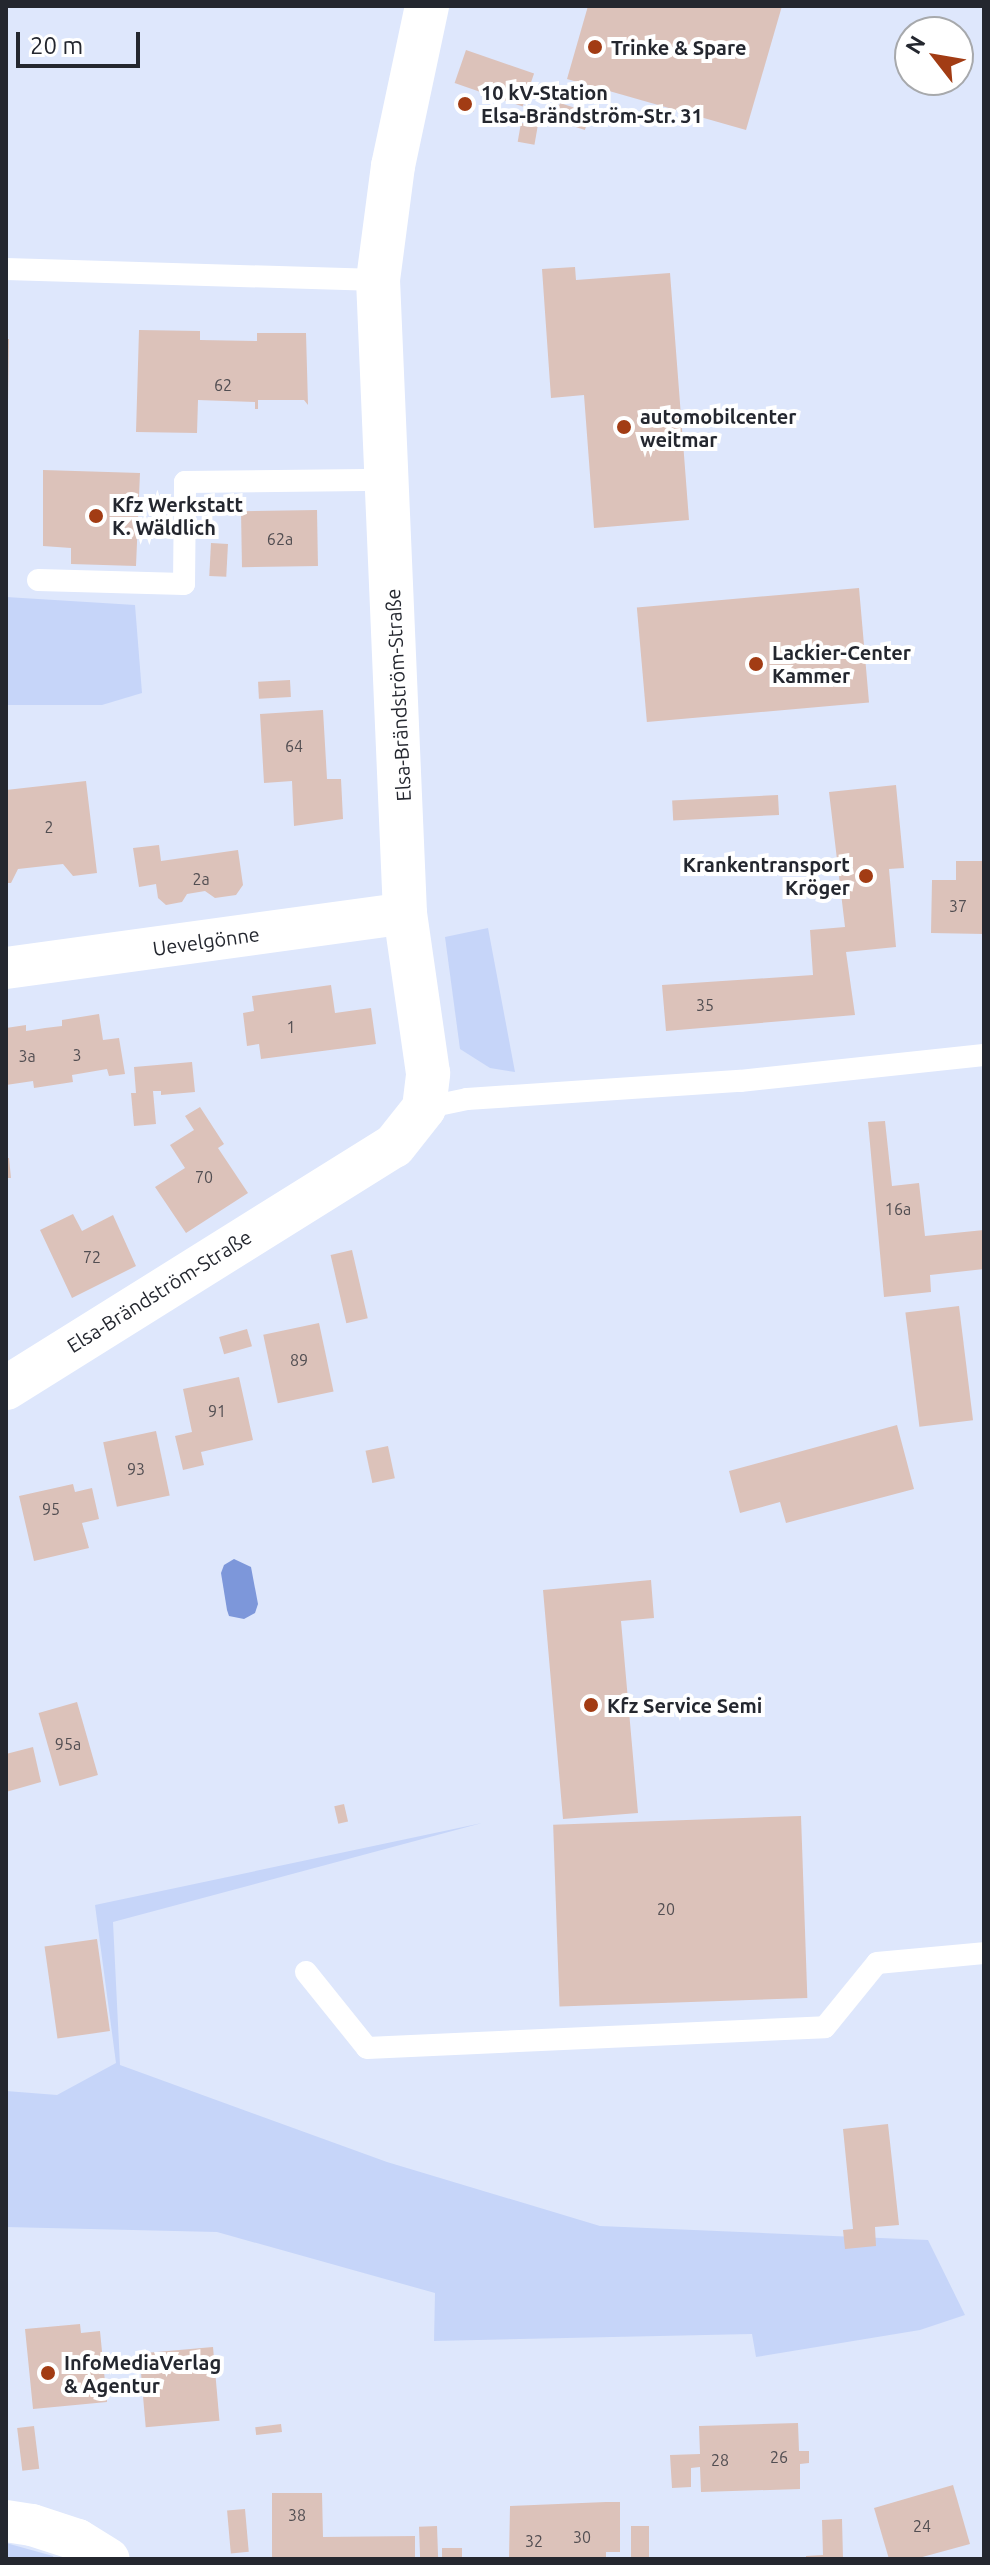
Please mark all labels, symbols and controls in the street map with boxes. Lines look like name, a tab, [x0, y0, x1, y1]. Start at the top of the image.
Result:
scale bar	[20, 16, 144, 66]
north arrow	[894, 16, 974, 96]
text: N	[900, 31, 930, 58]
text: 20 m	[30, 32, 83, 59]
place label: Trinke & Spare	[611, 35, 746, 59]
marker: Trinke & Spare	[586, 38, 604, 56]
place label: 10 kV-Station Elsa-Brändström-Str. 31	[481, 80, 703, 127]
marker: 10 kV-Station Elsa-Brändström-Str. 31	[456, 95, 474, 113]
house number: 62	[214, 375, 232, 395]
place label: automobilcenter weitmar	[640, 404, 796, 451]
marker: automobilcenter weitmar	[615, 418, 633, 436]
place label: Kfz Werkstatt K. Wäldlich	[112, 492, 243, 539]
marker: Kfz Werkstatt K. Wäldlich	[87, 507, 105, 525]
house number: 62a	[267, 529, 293, 549]
street label: Elsa-Brändström-Straße	[380, 588, 416, 802]
place label: Lackier-Center Kammer	[772, 640, 911, 687]
marker: Lackier-Center Kammer	[747, 655, 765, 673]
house number: 64	[285, 736, 303, 756]
house number: 2	[44, 817, 54, 837]
place label: Krankentransport Kröger	[683, 852, 850, 899]
marker: Krankentransport Kröger	[857, 867, 875, 885]
house number: 2a	[192, 869, 210, 889]
house number: 37	[949, 896, 967, 916]
street label: Uevelgönne	[151, 922, 261, 960]
house number: 35	[696, 995, 714, 1015]
house number: 1	[286, 1017, 296, 1037]
house number: 3	[72, 1045, 82, 1065]
house number: 3a	[18, 1046, 36, 1066]
house number: 70	[195, 1167, 213, 1187]
house number: 16a	[885, 1199, 911, 1219]
street label: Elsa-Brändström-Straße	[62, 1224, 256, 1358]
house number: 72	[83, 1247, 101, 1267]
house number: 89	[290, 1350, 308, 1370]
house number: 91	[208, 1401, 226, 1421]
house number: 93	[127, 1459, 145, 1479]
house number: 95	[42, 1499, 60, 1519]
place label: Kfz Service Semi	[607, 1693, 762, 1717]
marker: Kfz Service Semi	[582, 1696, 600, 1714]
house number: 95a	[55, 1734, 81, 1754]
house number: 20	[657, 1899, 675, 1919]
place label: InfoMediaVerlag & Agentur	[64, 2350, 221, 2397]
marker: InfoMediaVerlag & Agentur	[39, 2364, 57, 2382]
house number: 26	[770, 2447, 788, 2467]
house number: 28	[711, 2450, 729, 2470]
house number: 38	[288, 2505, 306, 2525]
house number: 24	[913, 2516, 931, 2536]
house number: 30	[573, 2527, 591, 2547]
house number: 32	[525, 2531, 543, 2551]

